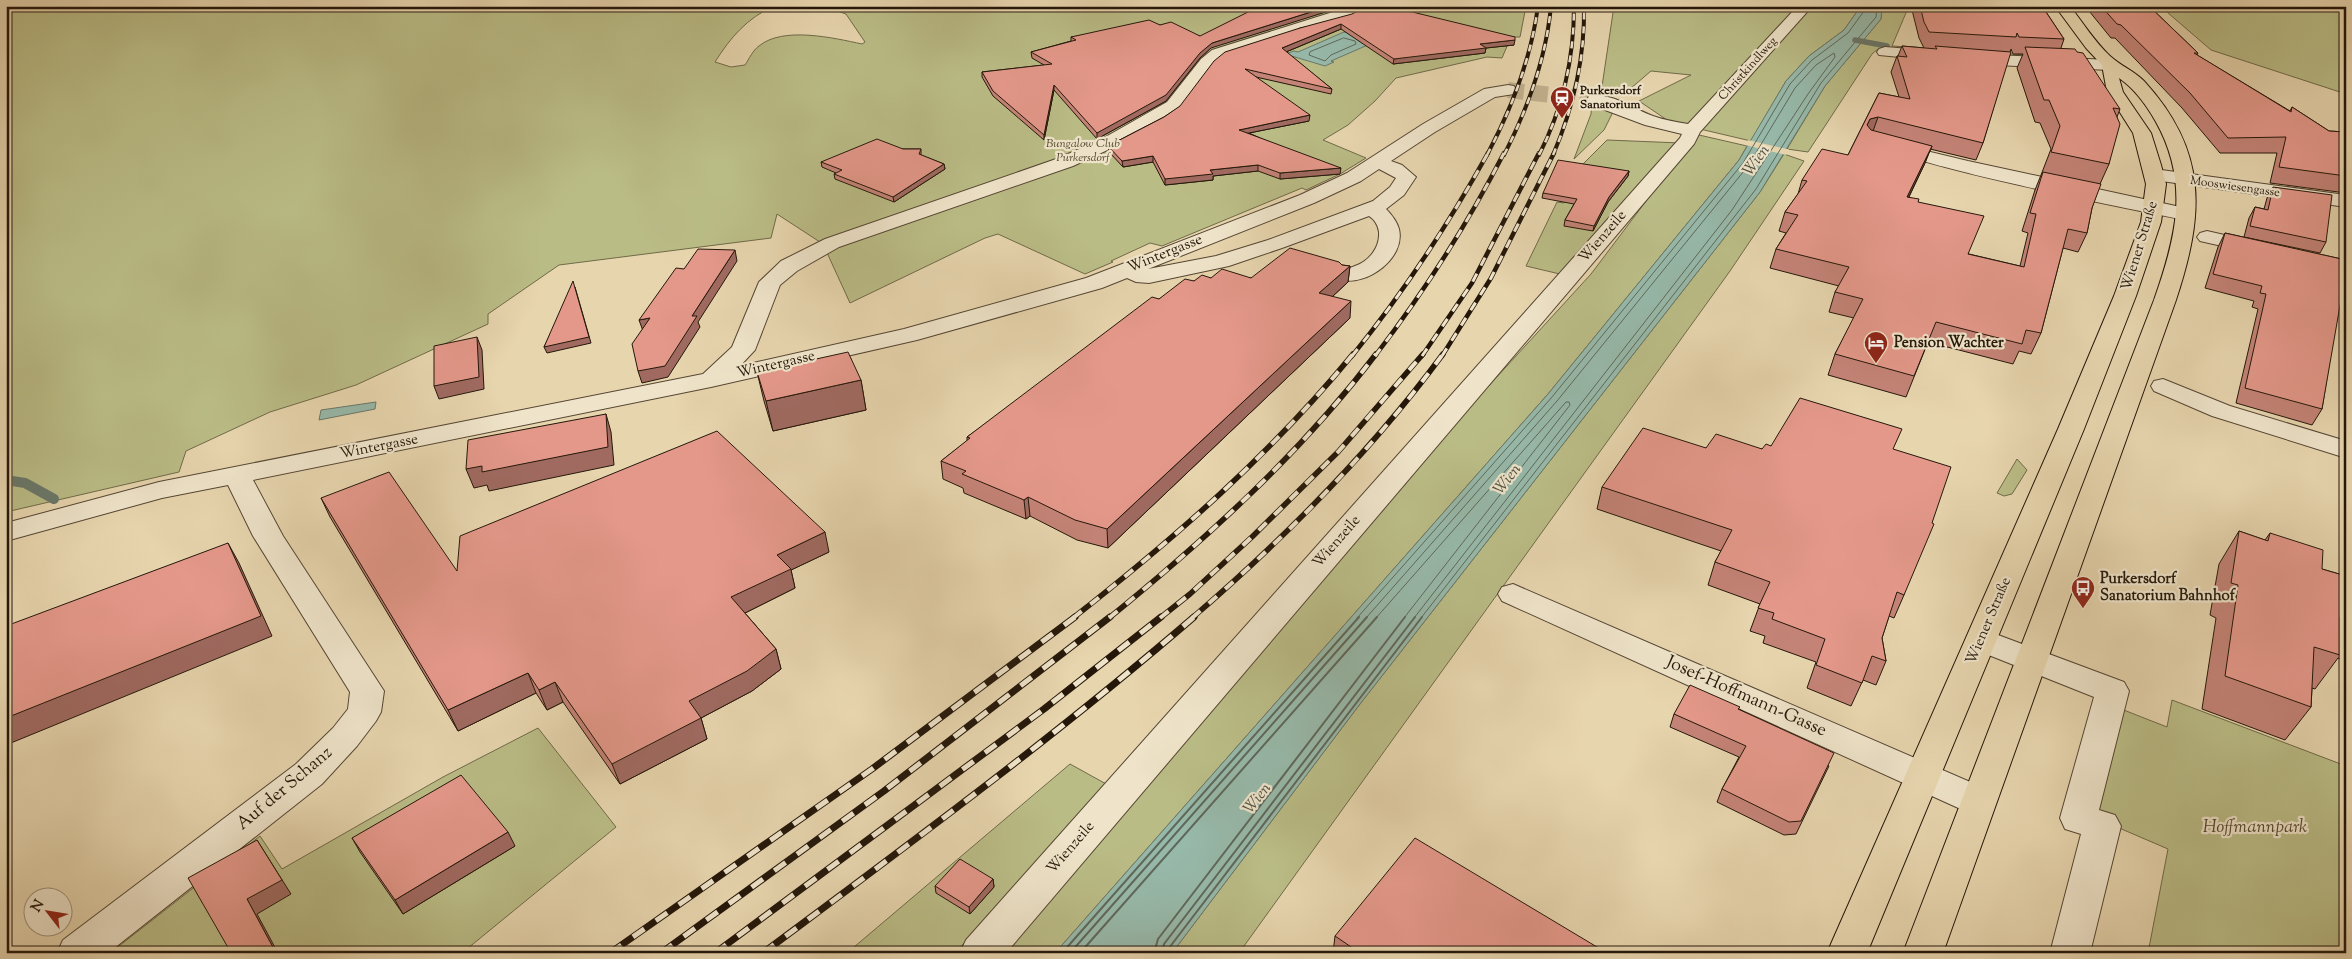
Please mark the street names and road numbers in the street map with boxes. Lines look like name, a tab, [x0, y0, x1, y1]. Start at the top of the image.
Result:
street label: Christkindlweg	[1714, 33, 1782, 105]
street label: Mooswiesengasse	[2189, 172, 2281, 202]
street label: Wiener Straße	[2116, 198, 2164, 294]
street label: Wienzeile	[1574, 206, 1632, 268]
street label: Wintergasse	[1124, 229, 1206, 279]
street label: Wintergasse	[735, 346, 817, 384]
street label: Wintergasse	[338, 429, 420, 465]
street label: Wienzeile	[1308, 511, 1366, 573]
street label: Wiener Straße	[1961, 574, 2017, 668]
street label: Josef-Hoffmann-Gasse	[1661, 649, 1831, 744]
street label: Auf der Schanz	[231, 741, 339, 837]
street label: Wienzeile	[1042, 817, 1100, 879]

